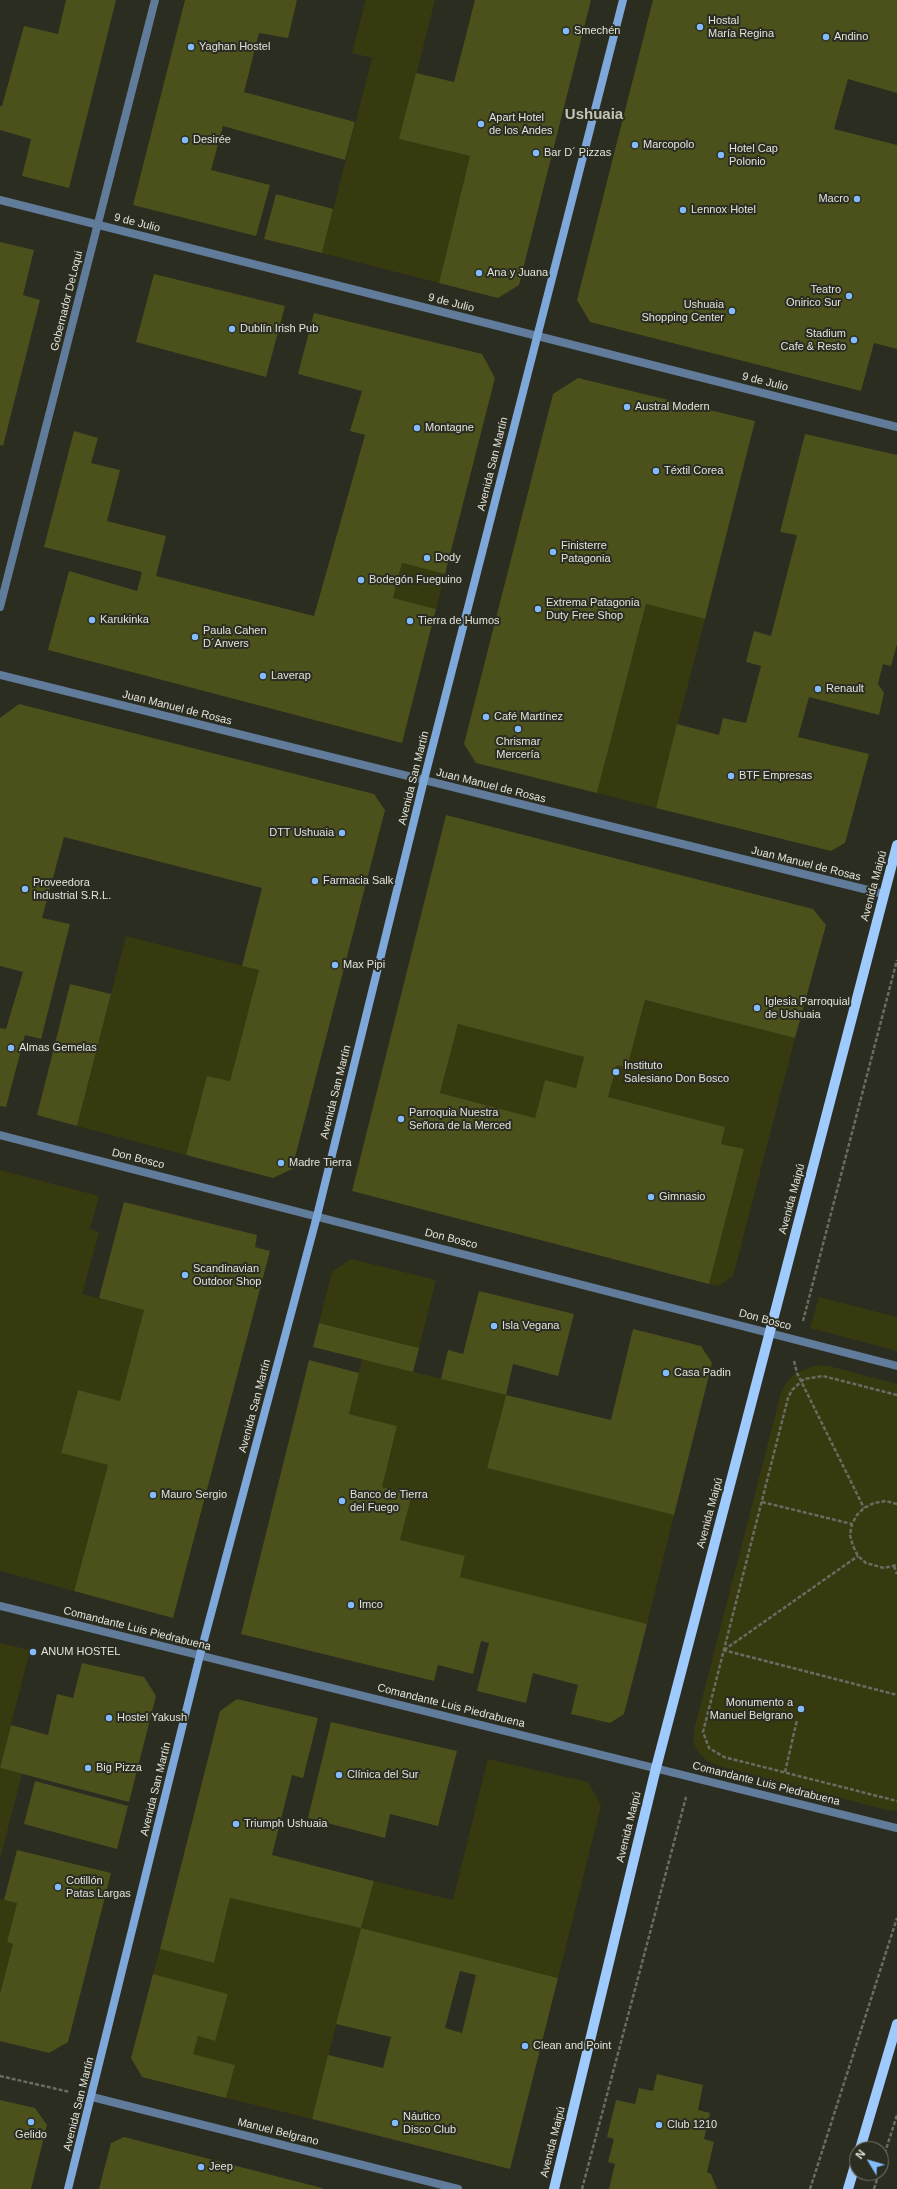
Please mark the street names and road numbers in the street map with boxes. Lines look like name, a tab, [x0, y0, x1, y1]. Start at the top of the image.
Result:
street label: 9 de Julio	[113, 211, 161, 235]
street label: Gobernador DeLoqui	[48, 250, 86, 352]
street label: 9 de Julio	[427, 291, 475, 315]
street label: 9 de Julio	[741, 370, 789, 394]
street label: Avenida San Martín	[475, 416, 511, 512]
street label: Juan Manuel de Rosas	[121, 688, 233, 728]
street label: Avenida San Martín	[396, 730, 432, 826]
street label: Juan Manuel de Rosas	[435, 766, 547, 806]
street label: Juan Manuel de Rosas	[750, 844, 862, 884]
street label: Avenida Maipú	[858, 849, 890, 923]
street label: Avenida San Martín	[318, 1044, 354, 1140]
street label: Don Bosco	[110, 1146, 166, 1172]
street label: Avenida Maipú	[776, 1162, 808, 1236]
street label: Don Bosco	[423, 1226, 479, 1252]
street label: Don Bosco	[737, 1307, 793, 1333]
street label: Avenida San Martín	[236, 1358, 274, 1454]
street label: Avenida Maipú	[694, 1476, 726, 1550]
street label: Comandante Luis Piedrabuena	[62, 1604, 212, 1654]
street label: Comandante Luis Piedrabuena	[376, 1681, 526, 1731]
street label: Avenida San Martín	[138, 1741, 174, 1837]
street label: Comandante Luis Piedrabuena	[691, 1759, 841, 1809]
street label: Avenida Maipú	[614, 1790, 644, 1864]
street label: Avenida San Martín	[61, 2056, 97, 2152]
street label: Avenida Maipú	[538, 2105, 568, 2179]
street label: Manuel Belgrano	[236, 2116, 320, 2148]

